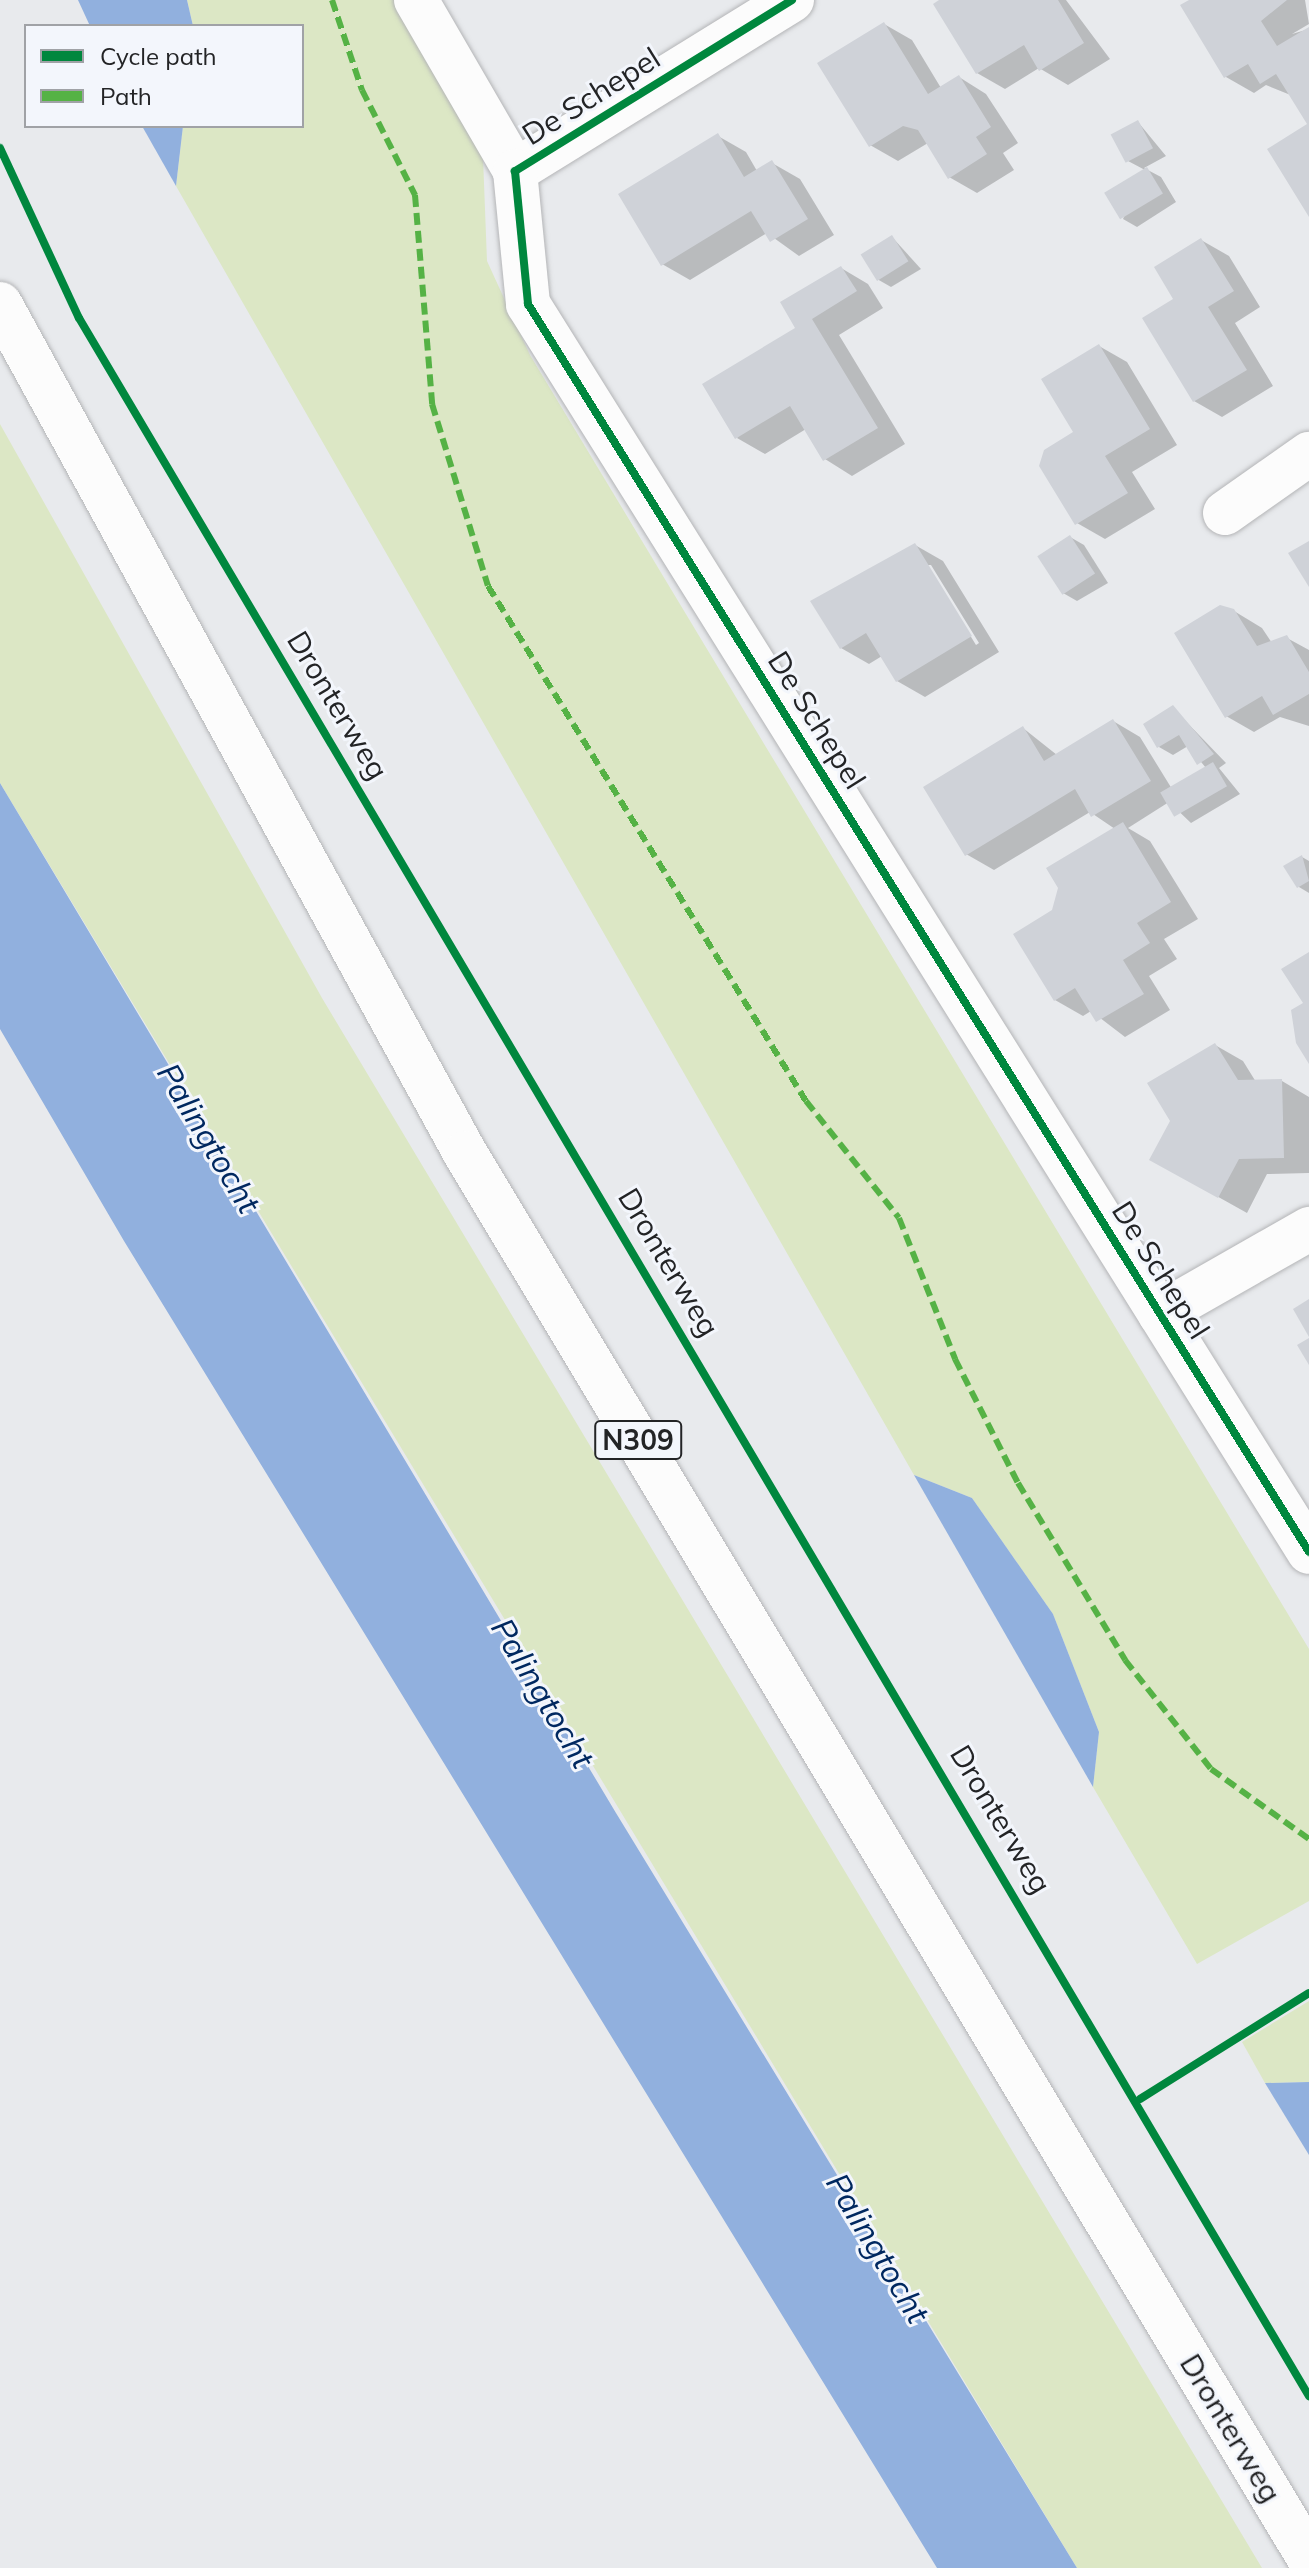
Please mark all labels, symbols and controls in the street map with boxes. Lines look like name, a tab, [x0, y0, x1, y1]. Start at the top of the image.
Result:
legend	[24, 24, 304, 128]
street label: De Schepel	[516, 40, 666, 152]
text: Cycle path	[100, 41, 217, 71]
text: Path	[100, 81, 152, 111]
street label: Dronterweg	[280, 624, 396, 786]
street label: De Schepel	[761, 645, 873, 795]
water label: Palingtocht	[149, 1056, 269, 1220]
street label: Dronterweg	[611, 1181, 727, 1343]
street label: De Schepel	[1105, 1195, 1217, 1345]
road number: N309	[594, 1416, 682, 1464]
water label: Palingtocht	[483, 1611, 603, 1775]
street label: Dronterweg	[943, 1738, 1059, 1900]
water label: Palingtocht	[818, 2166, 938, 2330]
street label: Dronterweg	[1173, 2347, 1289, 2509]

